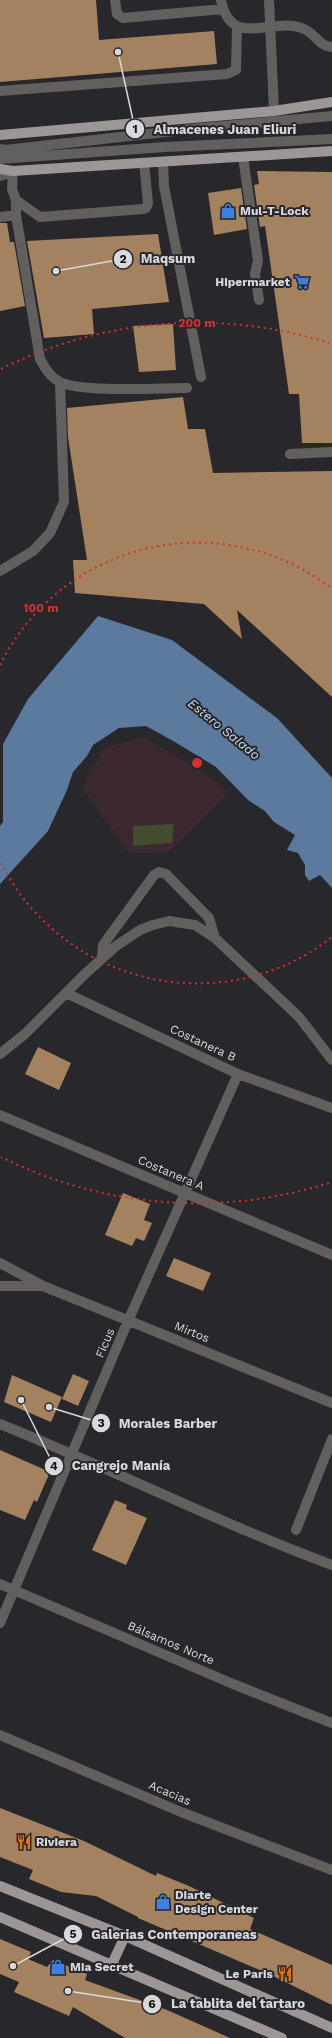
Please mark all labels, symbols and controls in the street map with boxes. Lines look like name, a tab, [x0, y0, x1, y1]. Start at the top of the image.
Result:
callout: Almacenes Juan Eliuri	[125, 117, 304, 142]
text: 1	[132, 122, 138, 136]
text: Almacenes Juan Eliuri	[154, 122, 297, 137]
shop icon: Mul-T-Lock	[219, 202, 237, 220]
place label: Mul-T-Lock	[240, 204, 309, 218]
callout: Maqsum	[113, 246, 203, 271]
text: Maqsum	[141, 251, 195, 266]
text: 2	[119, 252, 127, 266]
supermarket icon: Hipermarket	[293, 273, 311, 291]
place label: Hipermarket	[215, 275, 291, 289]
text: 200 m	[178, 316, 216, 330]
text: 100 m	[23, 601, 59, 615]
water label: Estero Salado	[185, 695, 263, 763]
centre of rings	[190, 756, 204, 770]
street label: Costanera B	[168, 1022, 238, 1064]
street label: Costanera A	[136, 1153, 206, 1193]
street label: Mirtos	[172, 1319, 212, 1345]
street label: Ficus	[93, 1326, 117, 1360]
callout: Morales Barber	[91, 1411, 226, 1436]
text: 3	[97, 1416, 105, 1430]
text: Morales Barber	[119, 1416, 218, 1431]
callout: Cangrejo Manía	[44, 1453, 179, 1478]
text: Cangrejo Manía	[72, 1458, 171, 1473]
text: 4	[50, 1459, 58, 1473]
street label: Bálsamos Norte	[126, 1618, 217, 1668]
street label: Acacias	[147, 1778, 193, 1808]
restaurant icon: Riviera	[15, 1833, 33, 1851]
place label: Riviera	[36, 1835, 77, 1849]
place label: Diarte Design Center	[175, 1888, 259, 1916]
shop icon: Diarte Design Center	[154, 1893, 172, 1911]
callout: Galerias Contemporaneas	[63, 1922, 264, 1947]
text: 5	[70, 1927, 77, 1941]
text: Galerias Contemporaneas	[91, 1927, 257, 1942]
shop icon: Mia Secret	[49, 1958, 67, 1976]
place label: Mia Secret	[70, 1960, 134, 1974]
restaurant icon: Le Paris	[276, 1965, 294, 1983]
place label: Le Paris	[225, 1967, 274, 1981]
callout: La tablita del tartaro	[142, 1991, 313, 2016]
text: La tablita del tartaro	[171, 1996, 305, 2011]
text: 6	[148, 1997, 156, 2011]

